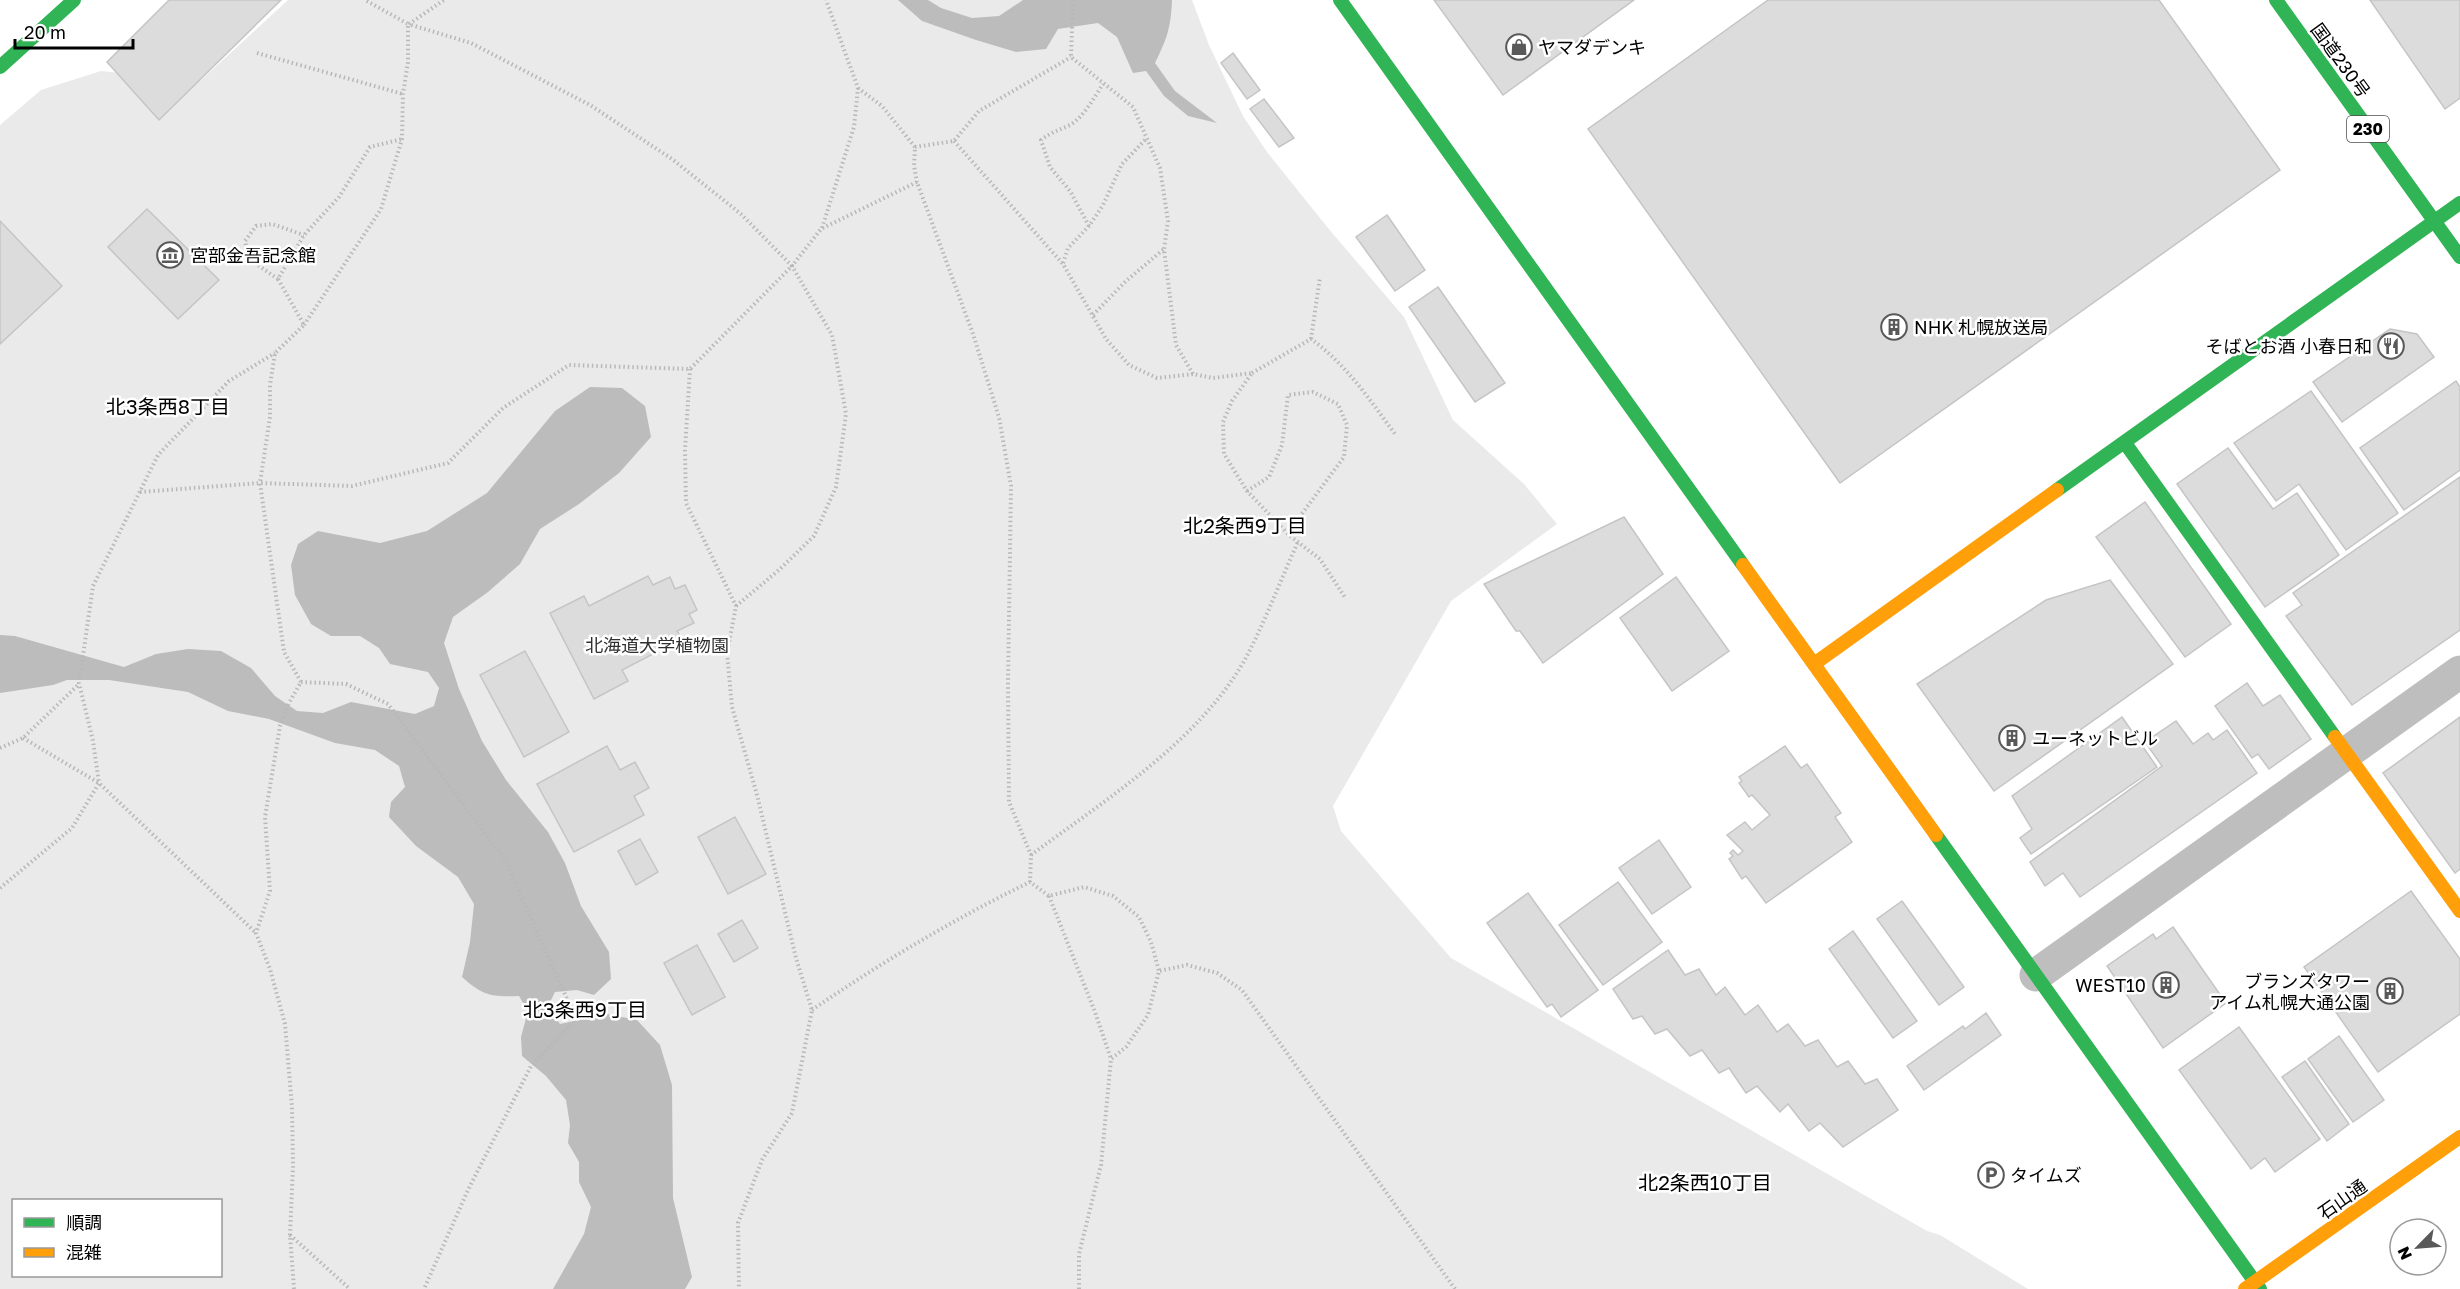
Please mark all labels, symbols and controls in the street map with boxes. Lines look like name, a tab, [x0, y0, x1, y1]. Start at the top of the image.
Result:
scale bar	[15, 12, 134, 50]
street label: 国道230号	[2307, 19, 2375, 101]
text: 20 m	[24, 21, 66, 43]
shop icon: ヤマダデンキ	[1504, 32, 1534, 62]
place label: ヤマダデンキ	[1538, 36, 1646, 58]
road number: 230	[2347, 116, 2389, 142]
museum icon: 宮部金吾記念館	[155, 240, 185, 270]
place label: 宮部金吾記念館	[190, 244, 316, 266]
building icon: NHK 札幌放送局	[1879, 312, 1909, 342]
place label: NHK 札幌放送局	[1914, 316, 2048, 338]
restaurant icon: そばとお酒 小春日和	[2376, 331, 2406, 361]
place label: そばとお酒 小春日和	[2206, 335, 2372, 357]
district label: 北3条西8丁目	[106, 394, 230, 418]
district label: 北2条西9丁目	[1183, 513, 1307, 537]
park label: 北海道大学植物園	[585, 634, 729, 656]
building icon: ユーネットビル	[1997, 723, 2027, 753]
place label: ユーネットビル	[2032, 727, 2158, 749]
building icon: WEST10	[2151, 970, 2181, 1000]
place label: ブランズタワー アイム札幌大通公園	[2209, 970, 2370, 1013]
place label: WEST10	[2075, 974, 2146, 996]
building icon: ブランズタワー アイム札幌大通公園	[2375, 976, 2405, 1006]
district label: 北3条西9丁目	[523, 997, 647, 1021]
parking icon: タイムズ	[1976, 1160, 2006, 1190]
place label: タイムズ	[2010, 1164, 2082, 1186]
district label: 北2条西10丁目	[1638, 1170, 1772, 1194]
street label: 石山通	[2314, 1175, 2370, 1223]
legend	[12, 1199, 222, 1277]
text: 順調	[66, 1211, 102, 1233]
north arrow	[2388, 1217, 2448, 1277]
text: 混雑	[66, 1241, 102, 1263]
text: N	[2393, 1244, 2416, 1263]

